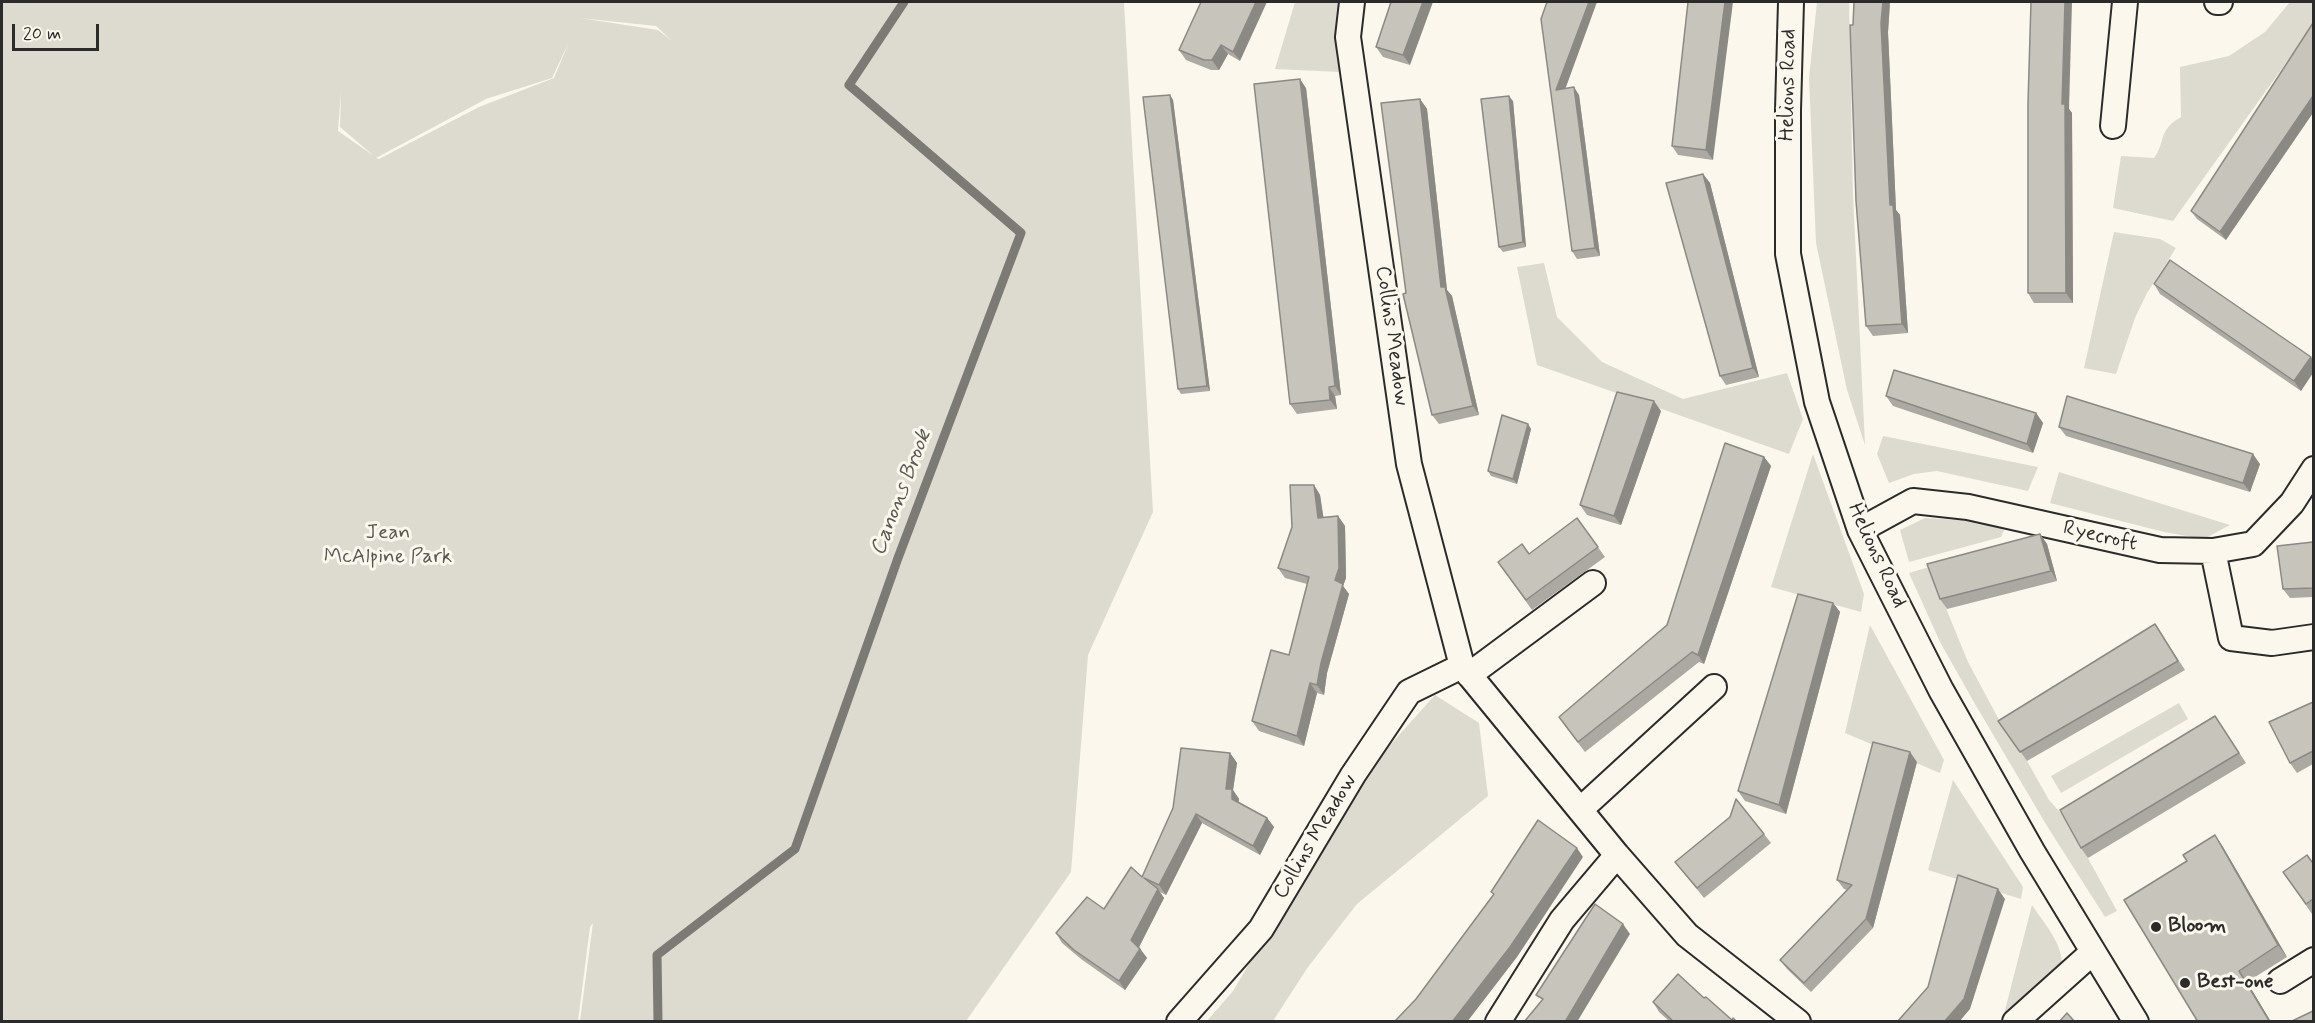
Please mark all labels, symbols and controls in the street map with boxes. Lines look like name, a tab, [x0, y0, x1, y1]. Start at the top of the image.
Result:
scale bar	[15, 12, 102, 50]
text: 20 m	[23, 22, 61, 46]
street label: Helions Road	[1775, 29, 1803, 141]
street label: Collins Meadow	[1369, 264, 1413, 408]
water label: Canons Brook	[866, 426, 938, 560]
street label: Helions Road	[1841, 500, 1911, 612]
street label: Ryecroft	[2061, 516, 2139, 558]
park label: Jean McAlpine Park	[324, 521, 452, 571]
street label: Collins Meadow	[1269, 770, 1363, 904]
place label: Bloom	[2168, 914, 2226, 940]
marker: Bloom	[2149, 920, 2163, 934]
place label: Best-one	[2197, 970, 2274, 996]
marker: Best-one	[2178, 976, 2192, 990]

